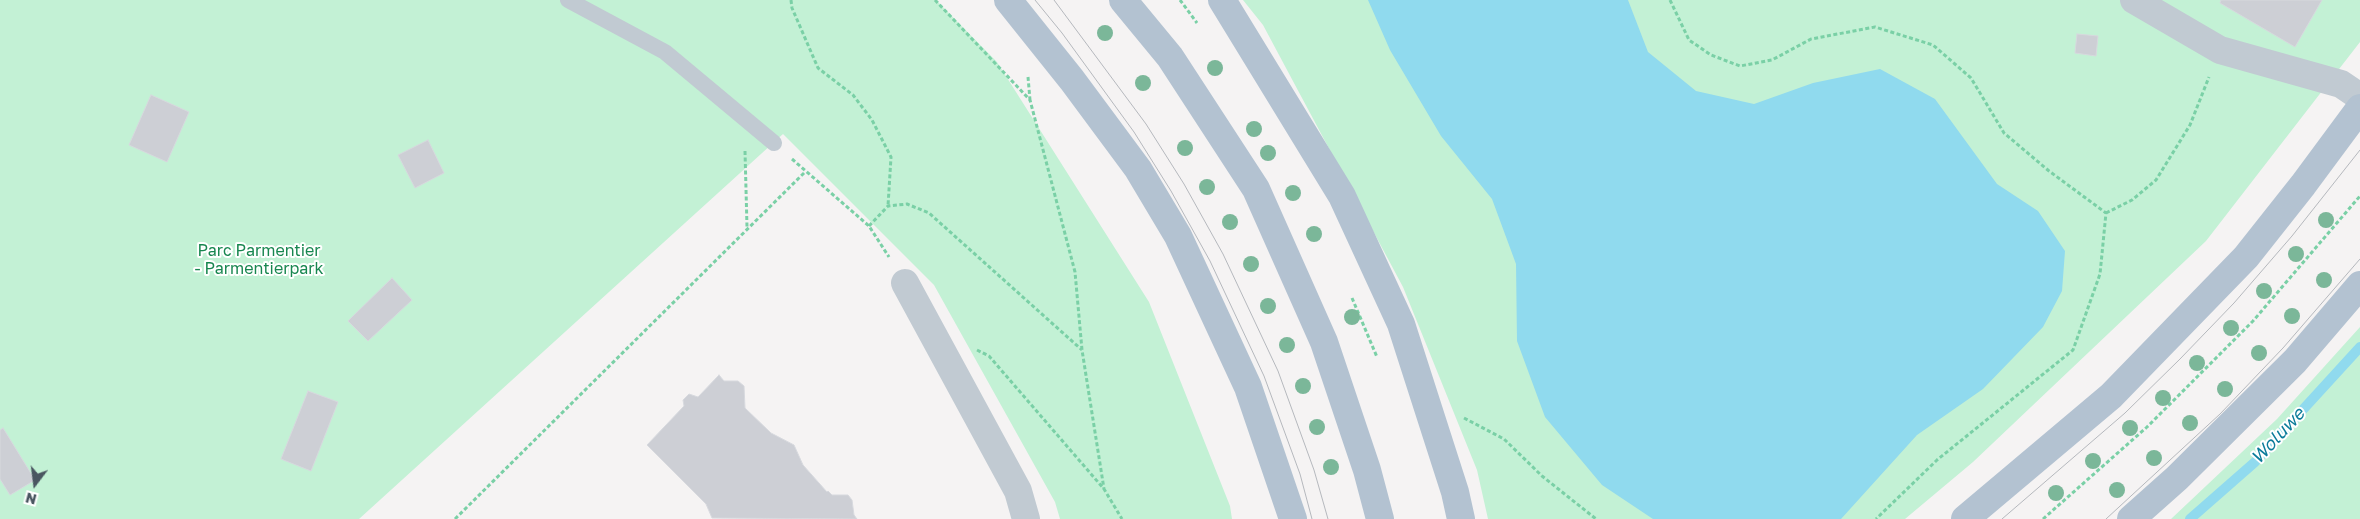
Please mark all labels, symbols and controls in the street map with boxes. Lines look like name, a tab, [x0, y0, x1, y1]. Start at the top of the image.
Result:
park label: Parc Parmentier - Parmentierpark	[194, 241, 324, 279]
water label: Woluwe	[2247, 403, 2309, 469]
north arrow	[10, 459, 60, 509]
text: N	[24, 489, 38, 509]

